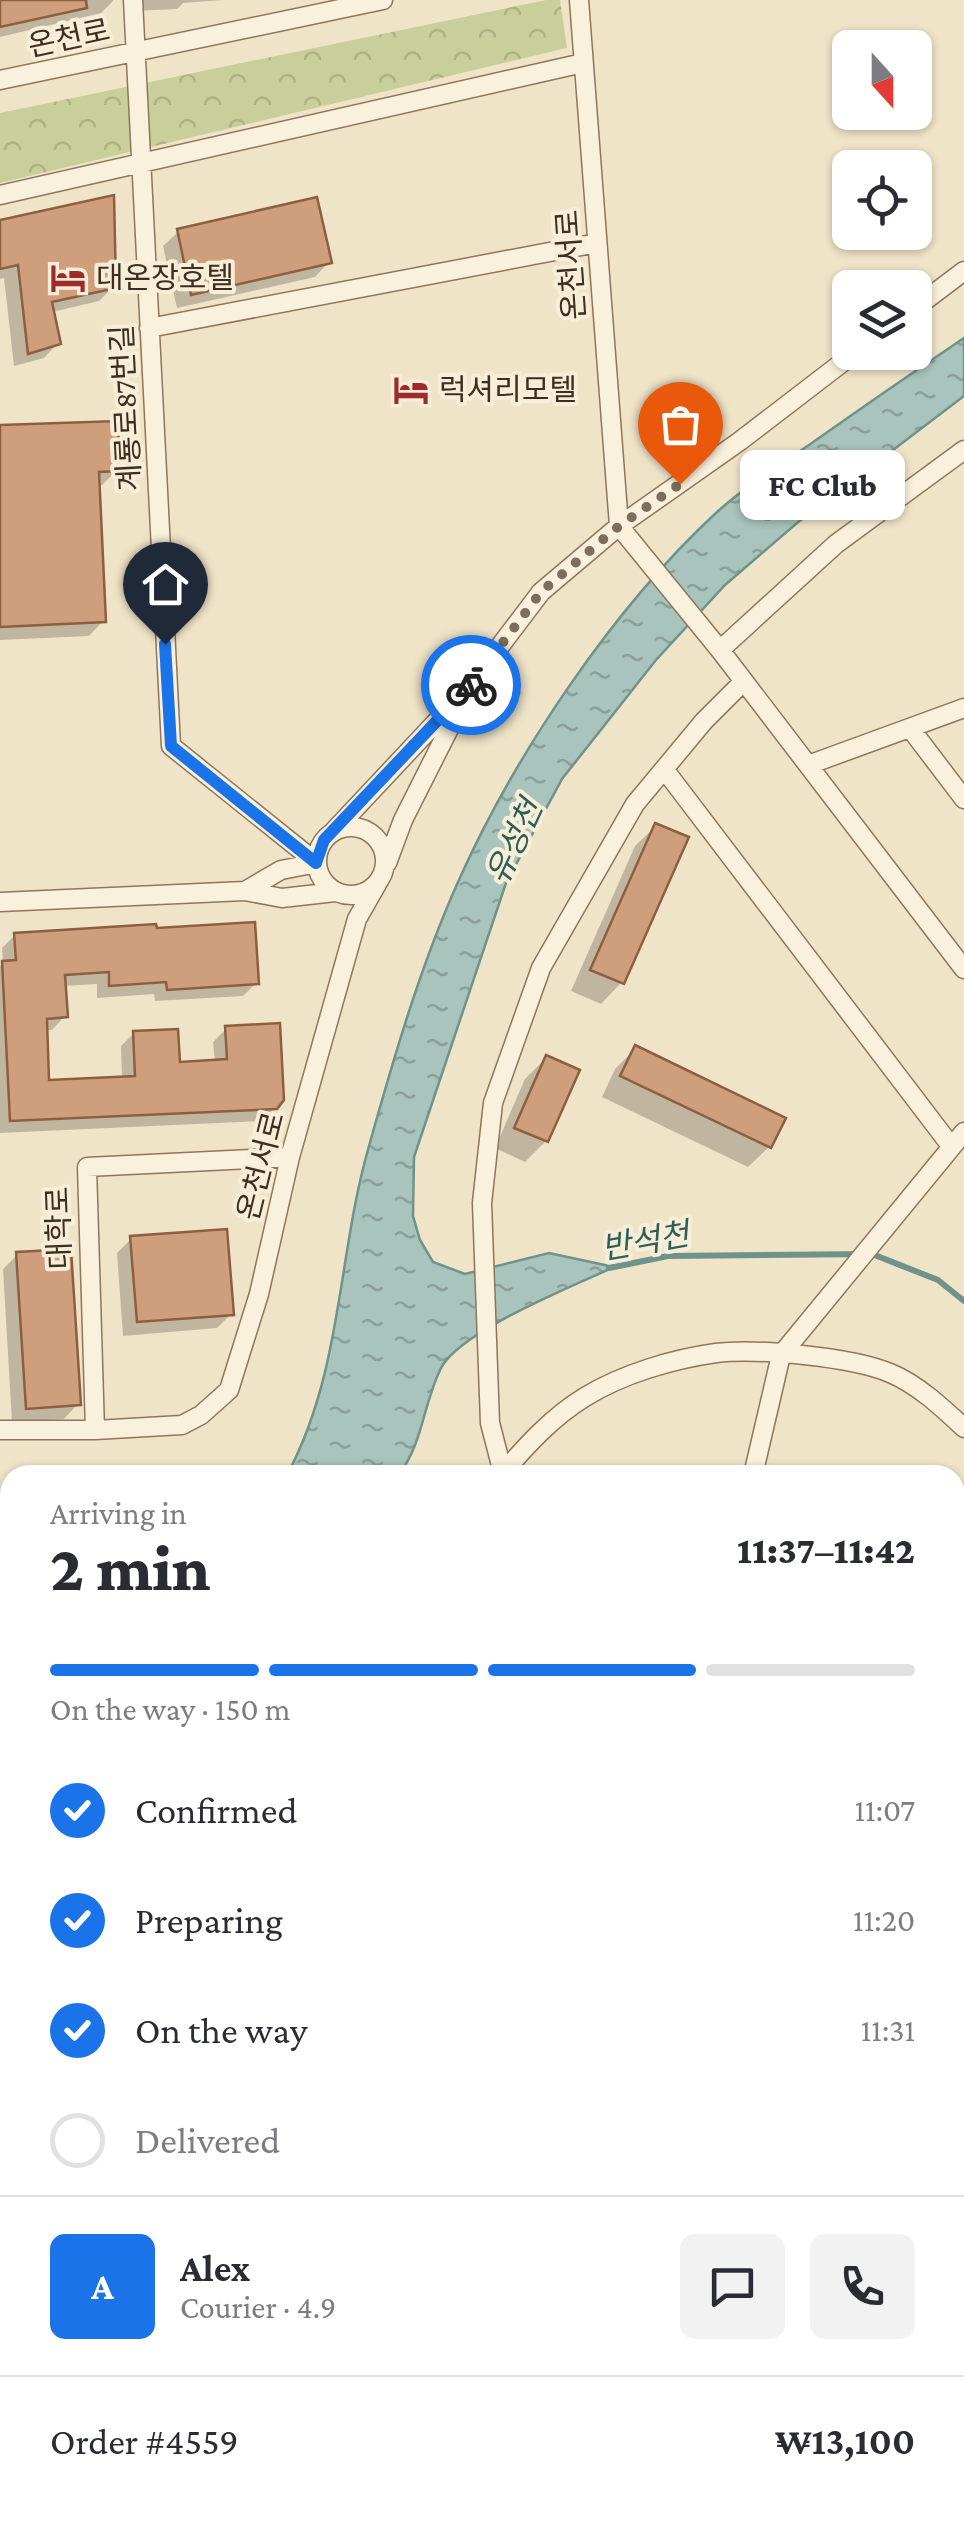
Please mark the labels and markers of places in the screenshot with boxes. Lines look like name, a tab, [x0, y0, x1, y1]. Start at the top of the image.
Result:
hotel icon: 대온장호텔	[49, 259, 87, 297]
place label: 대온장호텔	[96, 261, 234, 294]
hotel icon: 럭셔리모텔	[392, 371, 430, 409]
place label: 럭셔리모텔	[439, 373, 577, 406]
pin	[638, 382, 723, 485]
callout: FC Club	[740, 449, 905, 519]
pin	[123, 542, 208, 645]

